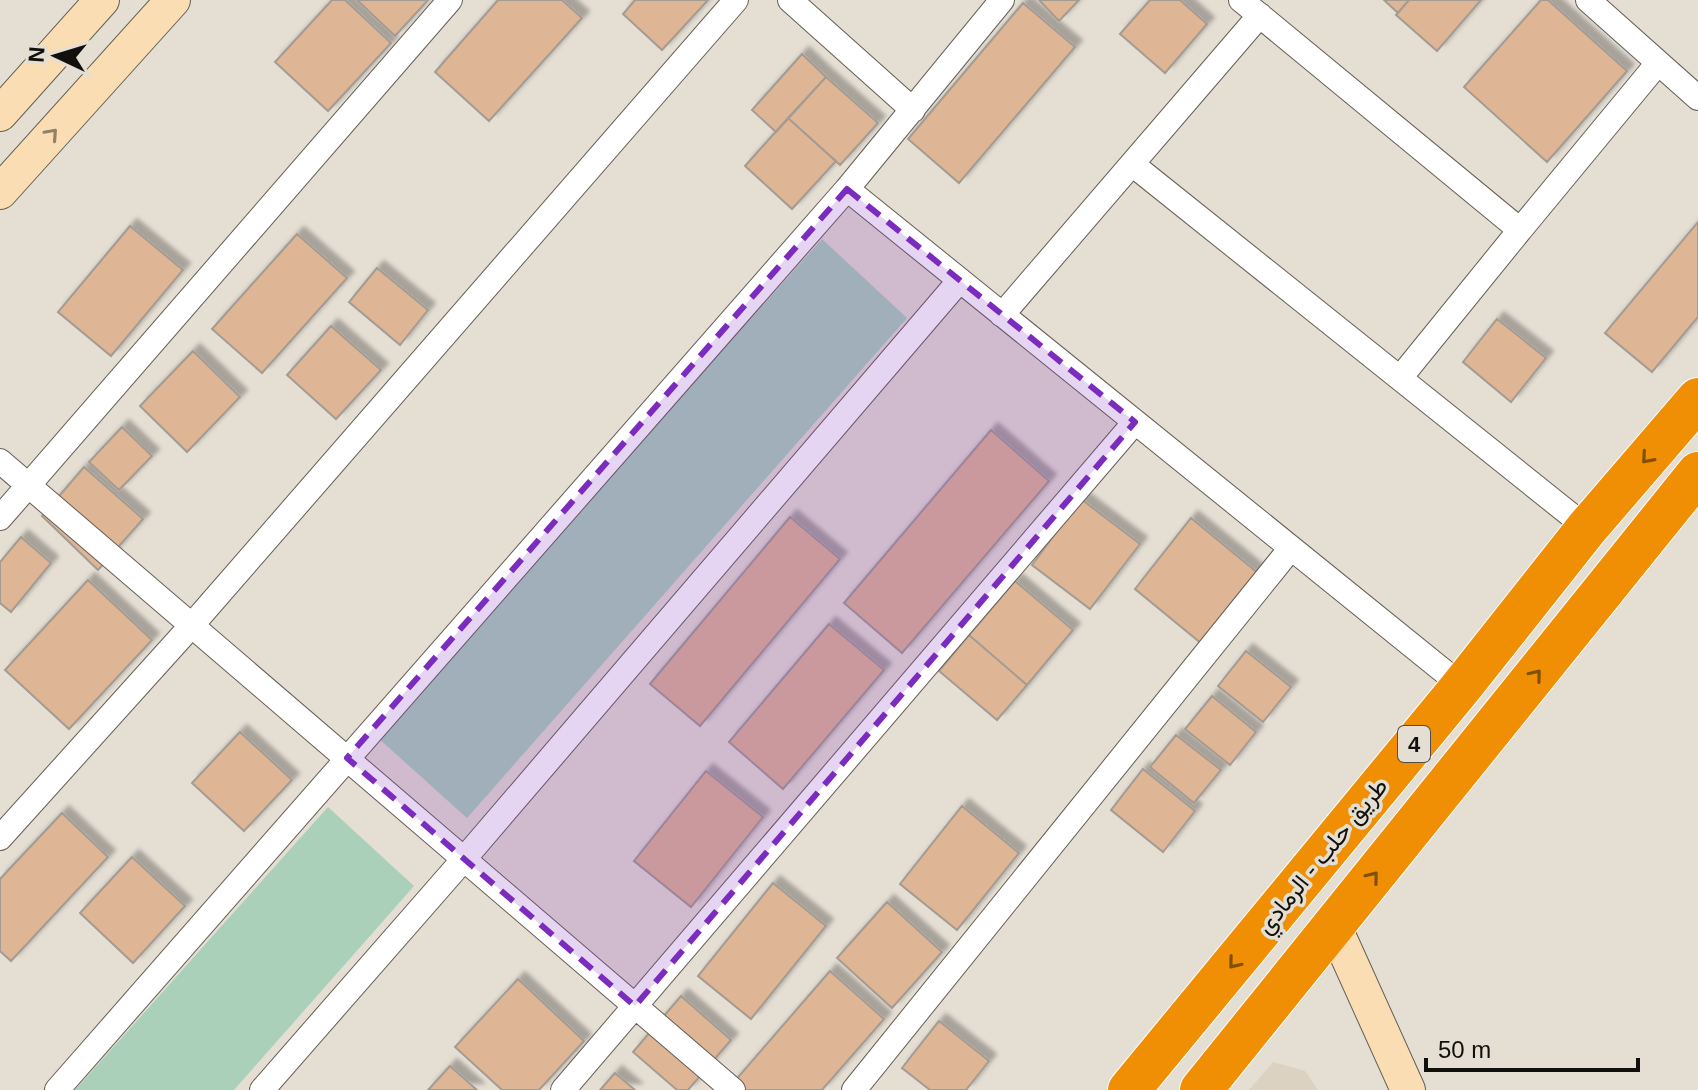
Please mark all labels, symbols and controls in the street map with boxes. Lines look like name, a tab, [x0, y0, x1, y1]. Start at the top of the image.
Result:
north arrow	[16, 16, 96, 96]
text: N	[24, 46, 50, 63]
one-way arrow	[43, 129, 57, 144]
one-way arrow	[1642, 449, 1657, 464]
one-way arrow	[1526, 669, 1541, 684]
road number: 4	[1398, 726, 1430, 762]
street label: طريق حلب - الرمادي	[1251, 772, 1397, 943]
one-way arrow	[1363, 872, 1378, 886]
one-way arrow	[1229, 954, 1244, 968]
scale bar	[1426, 1022, 1638, 1072]
text: 50 m	[1438, 1036, 1491, 1063]

